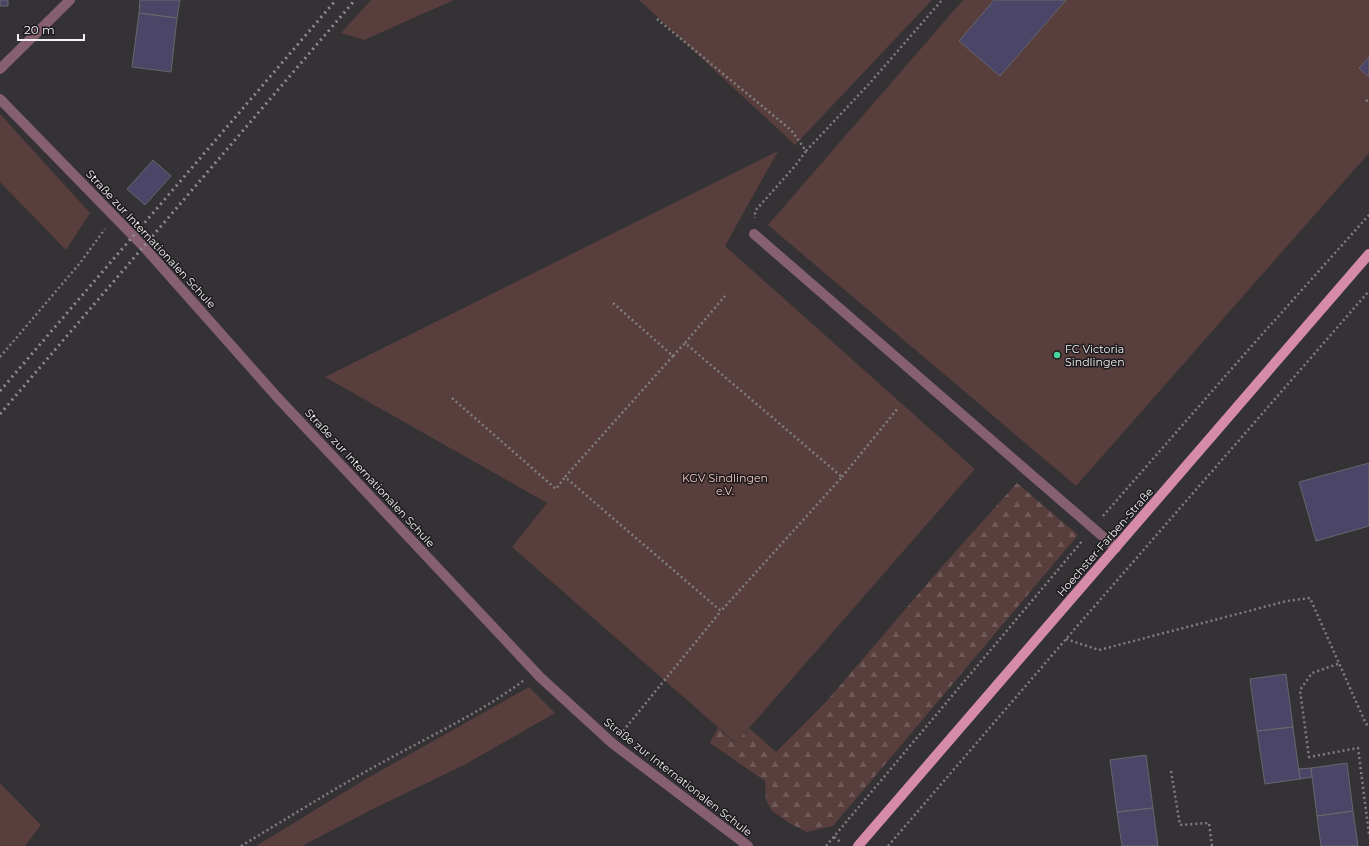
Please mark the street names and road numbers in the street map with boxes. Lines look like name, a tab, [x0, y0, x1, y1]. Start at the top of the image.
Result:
street label: Straße zur Internationalen Schule	[83, 167, 219, 311]
street label: Straße zur Internationalen Schule	[302, 406, 438, 550]
street label: Hoechster-Farben-Straße	[1054, 484, 1156, 599]
street label: Straße zur Internationalen Schule	[601, 715, 755, 839]

